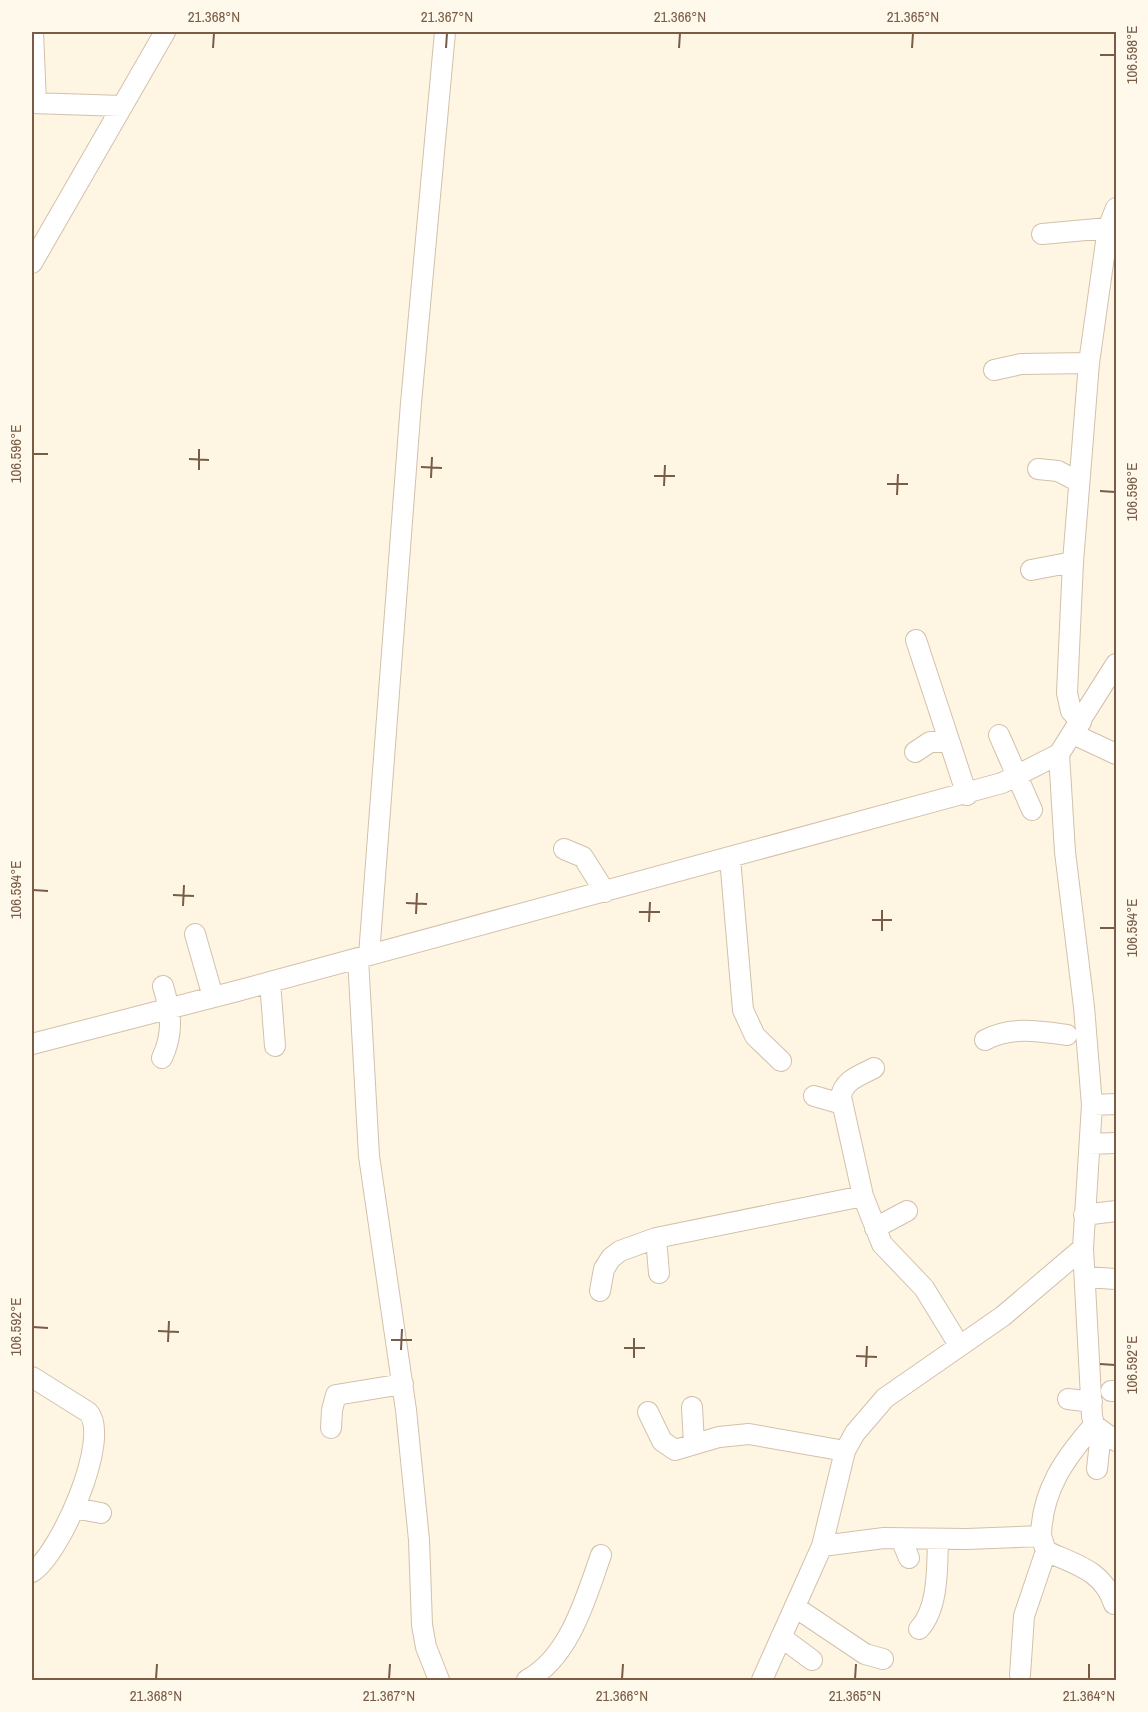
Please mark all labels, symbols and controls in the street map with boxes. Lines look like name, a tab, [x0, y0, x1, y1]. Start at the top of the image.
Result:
text: 21.368°N	[188, 6, 240, 27]
text: 21.367°N	[421, 6, 473, 27]
text: 21.366°N	[654, 6, 706, 27]
text: 21.365°N	[887, 6, 939, 27]
text: 106.598°E	[1121, 26, 1142, 84]
text: 106.596°E	[5, 425, 26, 483]
text: 106.596°E	[1121, 463, 1142, 521]
text: 106.594°E	[5, 861, 26, 919]
text: 106.594°E	[1121, 899, 1142, 957]
text: 106.592°E	[5, 1298, 26, 1356]
text: 106.592°E	[1121, 1336, 1142, 1394]
text: 21.368°N	[130, 1685, 182, 1706]
text: 21.367°N	[363, 1685, 415, 1706]
text: 21.366°N	[596, 1685, 648, 1706]
text: 21.365°N	[829, 1685, 881, 1706]
text: 21.364°N	[1063, 1685, 1115, 1706]

